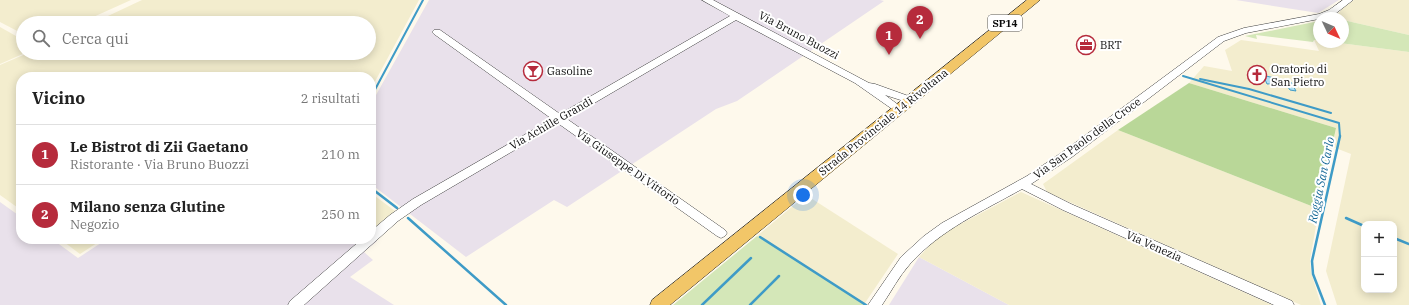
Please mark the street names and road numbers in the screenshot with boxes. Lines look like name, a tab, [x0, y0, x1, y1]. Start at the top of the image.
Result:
street label: Via Bruno Buozzi	[756, 8, 842, 62]
road number: SP14	[988, 15, 1022, 31]
street label: Strada Provinciale 14 Rivoltana	[816, 65, 950, 179]
street label: Via Achille Grandi	[507, 93, 596, 152]
street label: Via San Paolo della Croce	[1030, 94, 1144, 182]
street label: Via Giuseppe Di Vittorio	[573, 126, 683, 208]
street label: Via Venezia	[1124, 227, 1184, 265]

